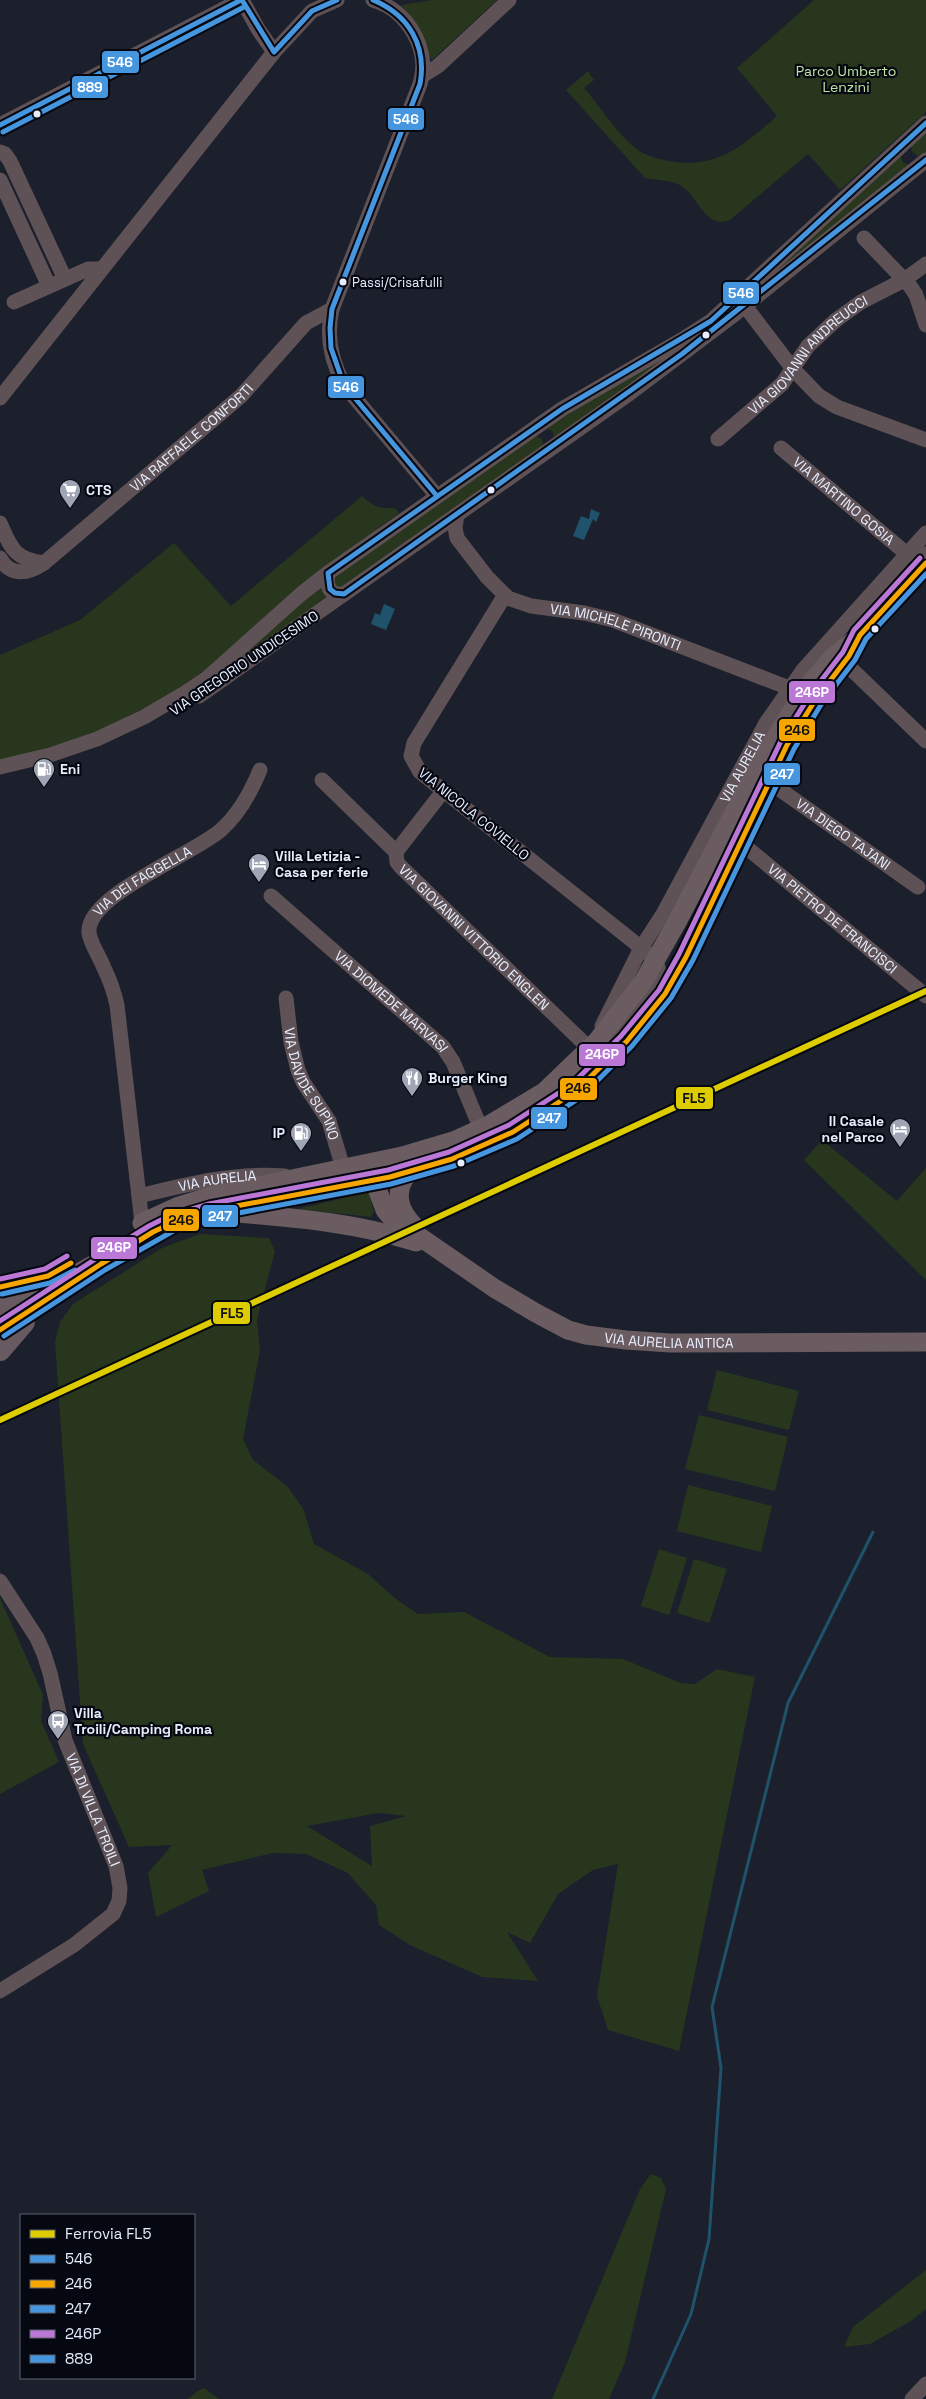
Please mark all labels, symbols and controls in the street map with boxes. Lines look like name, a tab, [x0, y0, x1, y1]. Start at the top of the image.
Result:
line badge: 546	[101, 50, 140, 74]
text: 546	[107, 53, 133, 71]
park label: Parco Umberto Lenzini	[796, 62, 896, 96]
line badge: 889	[71, 75, 109, 99]
text: 889	[77, 78, 103, 96]
line badge: 546	[387, 107, 425, 131]
unlabelled marker	[32, 109, 42, 119]
text: 546	[393, 110, 419, 128]
place label: Passi/Crisafulli	[352, 274, 442, 291]
marker: Passi/Crisafulli	[338, 277, 348, 287]
line badge: 546	[722, 281, 760, 305]
text: 546	[728, 284, 754, 302]
street label: VIA GIOVANNI ANDREUCCI	[744, 291, 871, 418]
unlabelled marker	[701, 330, 711, 340]
line badge: 546	[327, 375, 365, 399]
text: 546	[333, 378, 359, 396]
street label: VIA RAFFAELE CONFORTI	[126, 380, 257, 496]
street label: VIA MARTINO GOSIA	[789, 453, 898, 549]
supermarket icon: CTS	[58, 478, 82, 509]
place label: CTS	[86, 481, 112, 499]
unlabelled marker	[486, 485, 496, 495]
street label: VIA MICHELE PIRONTI	[549, 600, 684, 654]
street label: VIA GREGORIO UNDICESIMO	[166, 606, 322, 720]
unlabelled marker	[870, 624, 880, 634]
line badge: 246P	[788, 680, 836, 704]
text: 246P	[795, 683, 830, 701]
line badge: 246	[778, 718, 816, 742]
text: 246	[784, 721, 810, 739]
street label: VIA AURELIA	[716, 728, 769, 806]
fuel station icon: Eni	[32, 757, 56, 788]
place label: Eni	[60, 760, 80, 778]
line badge: 247	[763, 762, 801, 786]
street label: VIA NICOLA COVIELLO	[415, 764, 533, 864]
text: 247	[770, 765, 794, 783]
street label: VIA DIEGO TAJANI	[792, 794, 894, 874]
street label: VIA DEI FAGGELLA	[89, 842, 195, 920]
place label: Villa Letizia - Casa per ferie	[275, 847, 368, 881]
hotel icon: Villa Letizia - Casa per ferie	[247, 852, 271, 883]
street label: VIA PIETRO DE FRANCISCI	[764, 860, 901, 977]
street label: VIA GIOVANNI VITTORIO ENGLEN	[395, 861, 553, 1014]
street label: VIA DIOMEDE MARVASI	[331, 947, 453, 1055]
street label: VIA DAVIDE SUPINO	[280, 1026, 343, 1142]
line badge: 246P	[578, 1043, 626, 1067]
text: 246P	[585, 1045, 620, 1063]
restaurant icon: Burger King	[400, 1066, 424, 1097]
place label: Burger King	[428, 1069, 507, 1087]
line badge: 246	[559, 1077, 598, 1101]
text: 246	[565, 1079, 591, 1097]
line badge: FL5	[675, 1086, 714, 1110]
text: FL5	[682, 1089, 706, 1107]
line badge: 247	[530, 1106, 568, 1130]
text: 247	[537, 1109, 561, 1127]
place label: Il Casale nel Parco	[822, 1112, 884, 1146]
hotel icon: Il Casale nel Parco	[888, 1117, 912, 1148]
fuel station icon: IP	[289, 1121, 313, 1152]
place label: IP	[273, 1124, 286, 1142]
unlabelled marker	[456, 1158, 466, 1168]
street label: VIA AURELIA	[177, 1166, 257, 1195]
line badge: 247	[201, 1204, 239, 1228]
text: 247	[208, 1207, 232, 1225]
line badge: 246	[162, 1208, 200, 1232]
text: 246	[168, 1211, 194, 1229]
line badge: 246P	[90, 1236, 138, 1260]
text: 246P	[97, 1238, 132, 1256]
line badge: FL5	[212, 1301, 251, 1325]
text: FL5	[220, 1304, 244, 1322]
street label: VIA AURELIA ANTICA	[603, 1328, 734, 1352]
place label: Villa Troili/Camping Roma	[74, 1704, 212, 1738]
bus stop icon: Villa Troili/Camping Roma	[46, 1709, 70, 1740]
street label: VIA DI VILLA TROILI	[62, 1750, 124, 1869]
legend	[20, 2214, 195, 2379]
text: Ferrovia FL5	[65, 2224, 151, 2243]
text: 546	[65, 2249, 93, 2268]
text: 246	[65, 2274, 92, 2293]
text: 247	[65, 2299, 91, 2318]
text: 246P	[65, 2324, 101, 2343]
text: 889	[65, 2349, 93, 2368]

